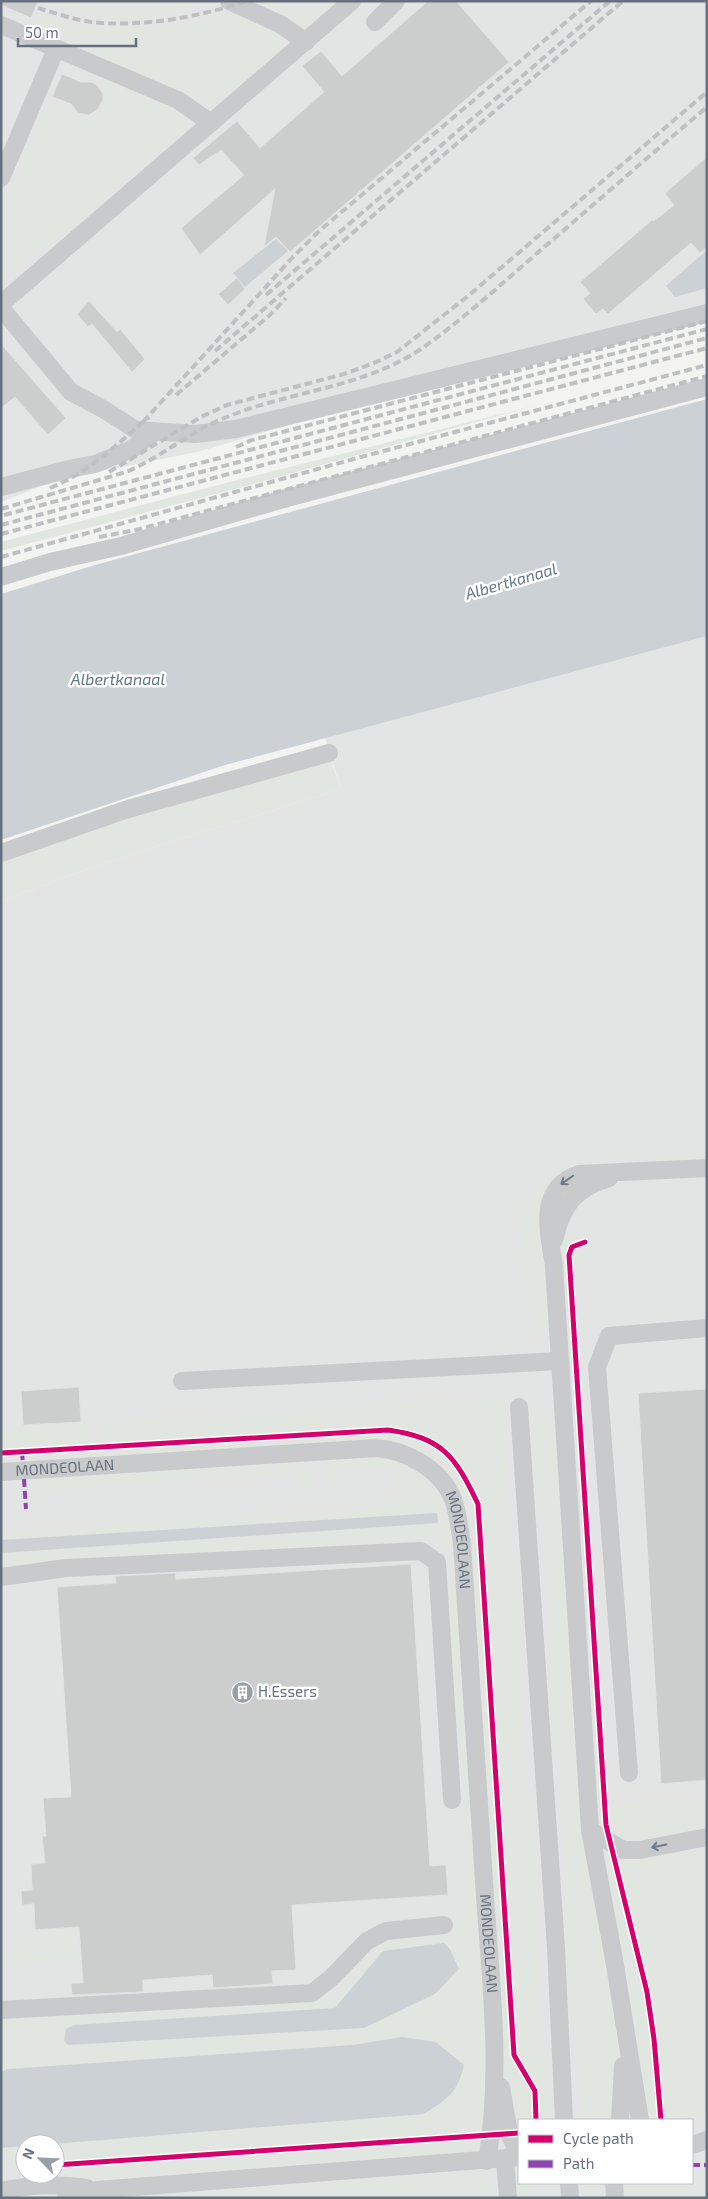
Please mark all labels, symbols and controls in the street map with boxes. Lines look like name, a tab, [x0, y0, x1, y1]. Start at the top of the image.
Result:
scale bar	[18, 15, 135, 47]
text: 50 m	[25, 23, 59, 41]
water label: Albertkanaal	[462, 558, 559, 603]
water label: Albertkanaal	[70, 669, 165, 688]
one-way arrow	[560, 1175, 574, 1185]
street label: MONDEOLAAN	[15, 1455, 115, 1479]
street label: MONDEOLAAN	[442, 1488, 475, 1589]
building icon: H.Essers	[230, 1680, 254, 1704]
place label: H.Essers	[258, 1682, 317, 1700]
one-way arrow	[651, 1842, 667, 1851]
street label: MONDEOLAAN	[477, 1893, 502, 1993]
legend	[518, 2119, 693, 2184]
text: Cycle path	[563, 2129, 634, 2147]
north arrow	[15, 2134, 65, 2184]
text: N	[18, 2145, 37, 2162]
text: Path	[563, 2154, 594, 2172]

